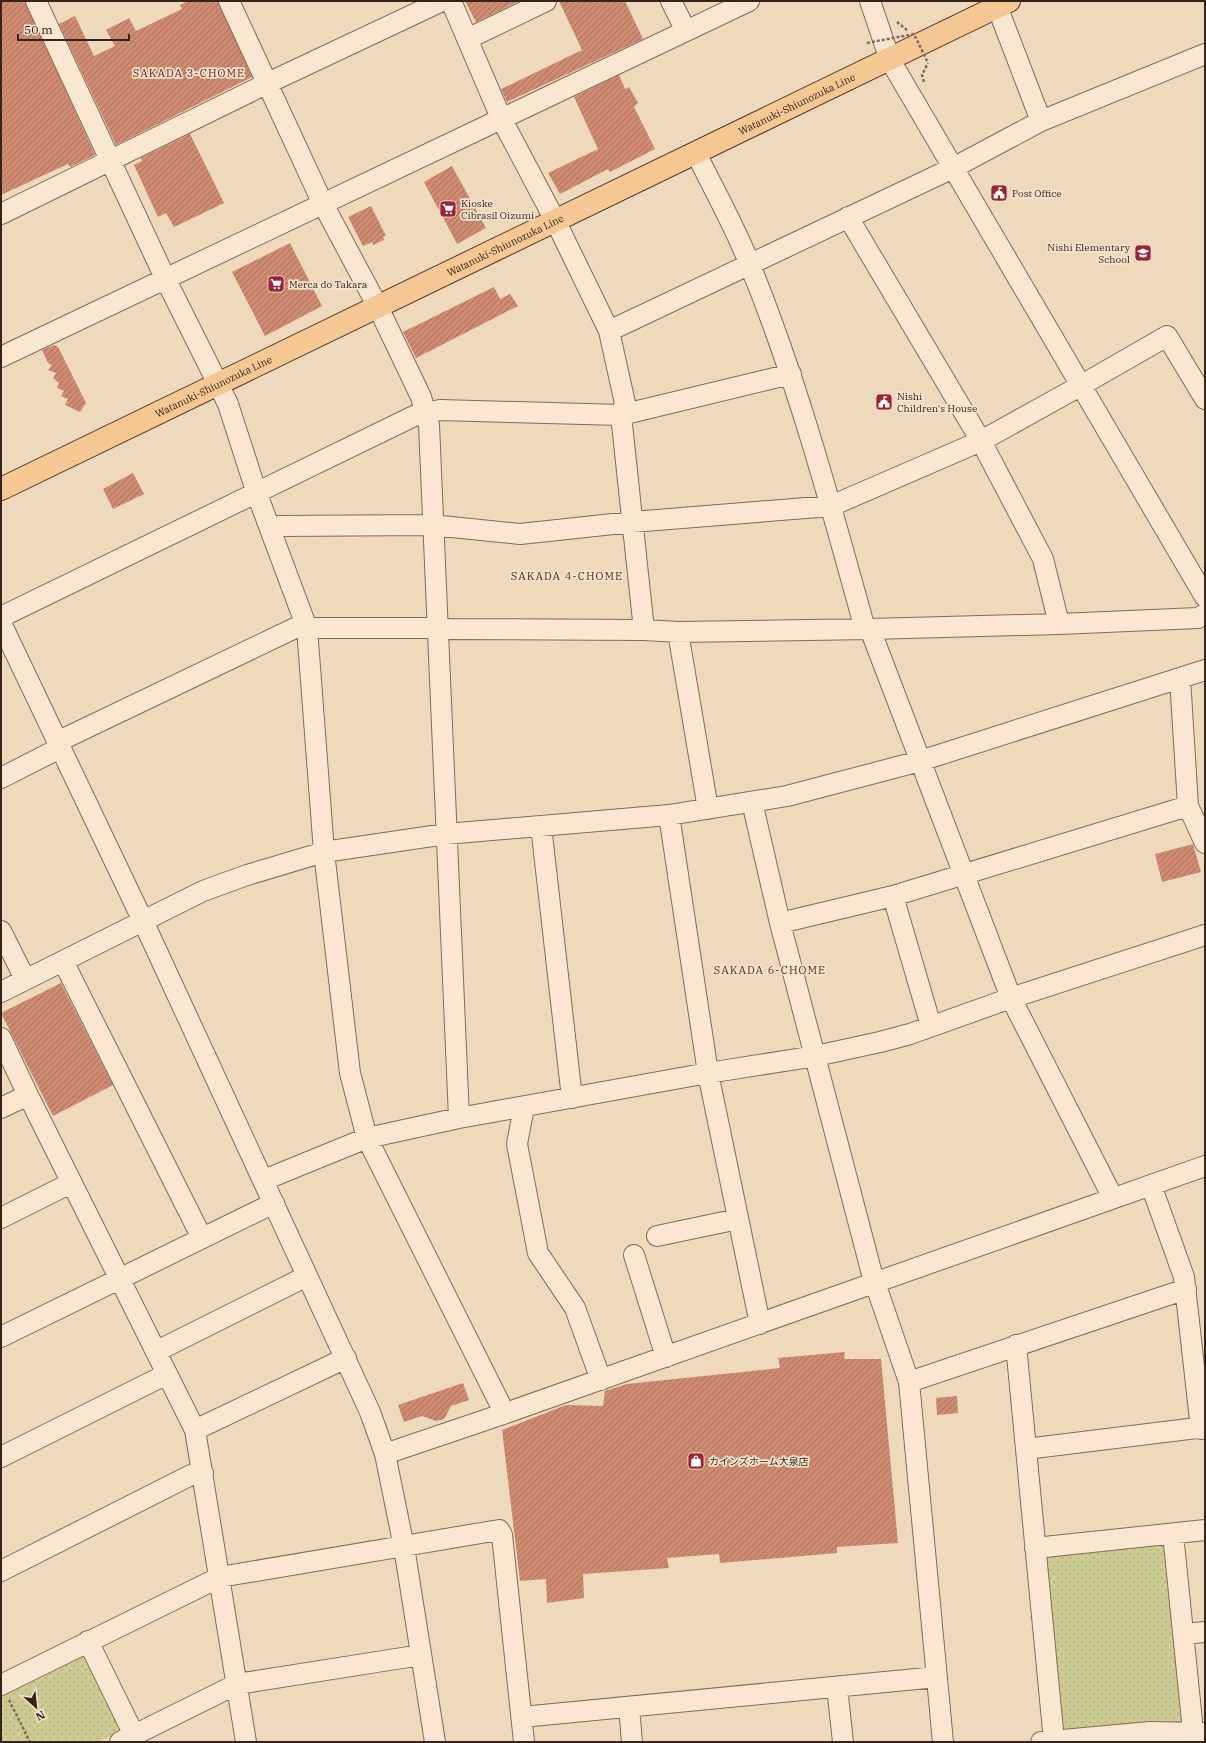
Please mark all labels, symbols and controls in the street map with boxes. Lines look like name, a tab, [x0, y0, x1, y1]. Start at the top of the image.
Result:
scale bar	[18, 16, 129, 42]
text: 50 m	[24, 22, 53, 37]
district label: SAKADA 3-CHOME	[133, 66, 245, 80]
street label: Watanuki-Shiunozuka Line	[736, 70, 857, 138]
public building icon: Post Office	[989, 183, 1009, 203]
place label: Post Office	[1012, 187, 1062, 200]
place label: Kioske Cibrasil Oizumi	[461, 197, 534, 222]
supermarket icon: Kioske Cibrasil Oizumi	[438, 199, 458, 219]
street label: Watanuki-Shiunozuka Line	[445, 211, 565, 279]
place label: Nishi Elementary School	[1047, 241, 1131, 266]
school or university icon: Nishi Elementary School	[1133, 243, 1153, 263]
supermarket icon: Merca do Takara	[266, 274, 286, 294]
place label: Merca do Takara	[289, 278, 368, 291]
street label: Watanuki-Shiunozuka Line	[153, 352, 274, 420]
place label: Nishi Children's House	[897, 390, 977, 415]
public building icon: Nishi Children's House	[874, 392, 894, 412]
district label: SAKADA 4-CHOME	[511, 569, 623, 583]
district label: SAKADA 6-CHOME	[714, 963, 826, 977]
shop icon: カインズホーム大泉店	[686, 1451, 706, 1471]
place label: カインズホーム大泉店	[709, 1455, 809, 1468]
north arrow	[16, 1687, 56, 1727]
text: N	[33, 1708, 48, 1724]

